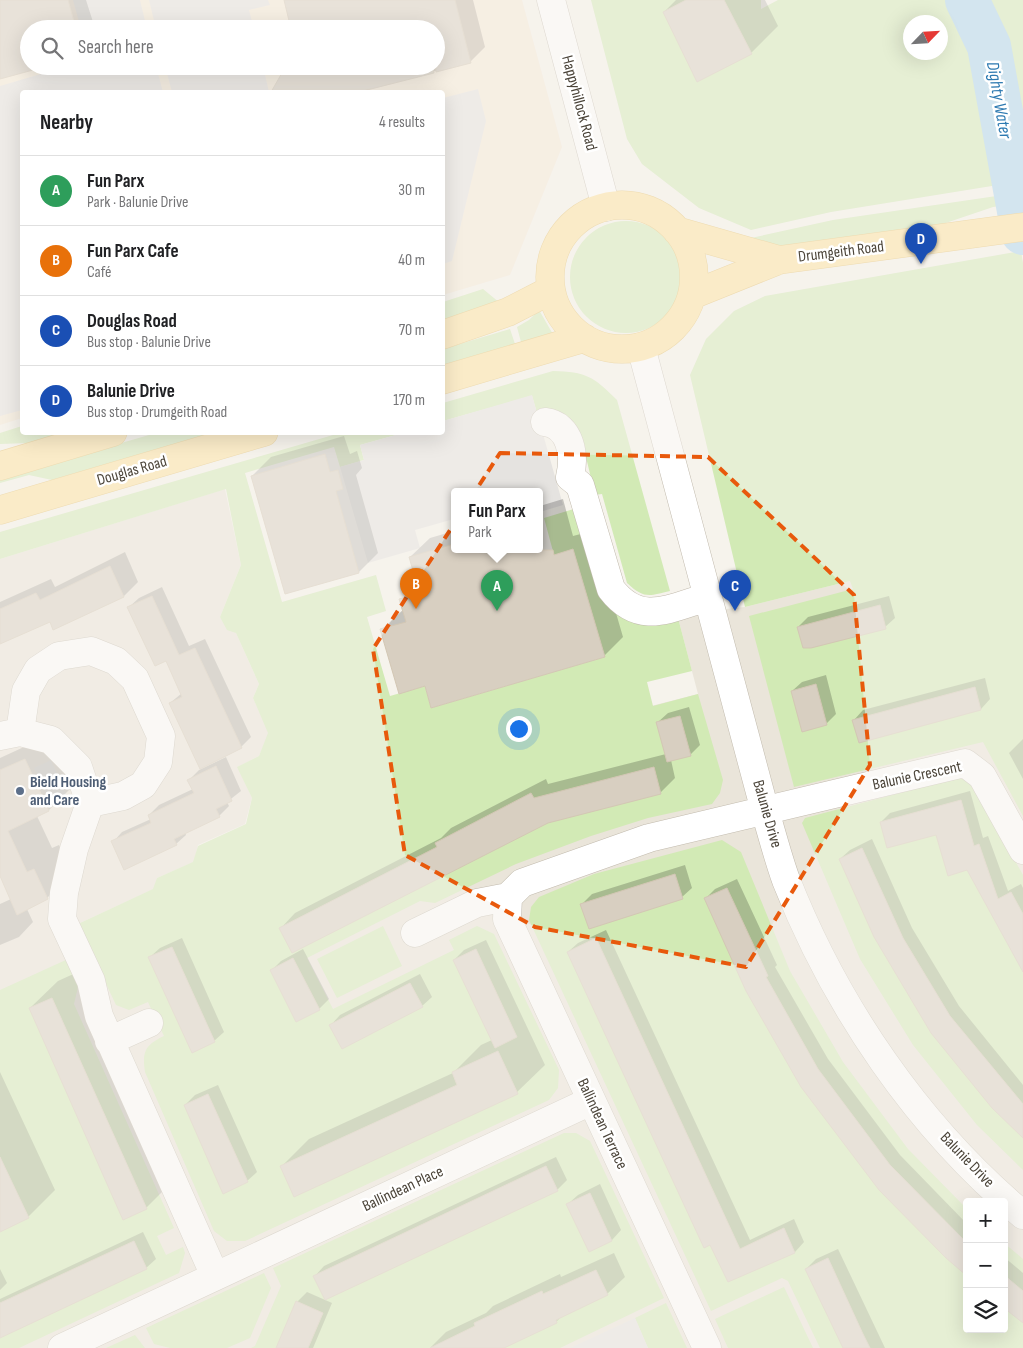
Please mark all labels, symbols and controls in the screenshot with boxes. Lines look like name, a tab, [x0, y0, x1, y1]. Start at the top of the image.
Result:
north arrow	[903, 15, 948, 60]
search box	[20, 20, 445, 75]
icon: search	[38, 34, 66, 62]
text: Search here	[78, 36, 154, 59]
street label: Happyhillock Road	[557, 53, 601, 153]
water label: Dighty Water	[982, 60, 1016, 141]
text: Nearby	[40, 110, 93, 135]
text: 4 results	[379, 113, 425, 132]
text: Fun Parx	[87, 170, 145, 193]
text: A	[52, 181, 60, 200]
text: 30 m	[398, 181, 425, 200]
text: Park · Balunie Drive	[87, 193, 188, 212]
pin: D	[905, 223, 937, 264]
street label: Drumgeith Road	[797, 237, 885, 267]
text: Fun Parx Cafe	[87, 240, 179, 263]
text: B	[52, 251, 60, 270]
text: 40 m	[398, 251, 425, 270]
text: Café	[87, 263, 111, 282]
text: Douglas Road	[87, 310, 177, 333]
text: C	[52, 321, 60, 340]
text: 70 m	[399, 321, 425, 340]
text: Bus stop · Balunie Drive	[87, 333, 211, 352]
text: Balunie Drive	[87, 380, 175, 403]
text: D	[52, 391, 60, 410]
text: 170 m	[393, 391, 425, 410]
text: Bus stop · Drumgeith Road	[87, 403, 227, 422]
street label: Douglas Road	[95, 452, 169, 490]
popup	[451, 488, 543, 553]
text: Fun Parx	[468, 500, 526, 523]
text: Park	[468, 523, 492, 542]
pin: B	[400, 568, 432, 609]
pin: A	[481, 570, 513, 611]
pin: C	[719, 570, 751, 611]
your location	[506, 716, 532, 742]
street label: Balunie Crescent	[871, 757, 963, 795]
place label: Bield Housing and Care	[30, 773, 106, 810]
street label: Balunie Drive	[748, 778, 786, 850]
marker: Bield Housing and Care	[14, 785, 26, 797]
street label: Ballindean Terrace	[573, 1076, 631, 1172]
street label: Balunie Drive	[936, 1128, 998, 1192]
street label: Ballindean Place	[360, 1162, 446, 1216]
map controls	[963, 1198, 1008, 1333]
button: +	[963, 1198, 1008, 1243]
button: −	[963, 1243, 1008, 1288]
button: layers	[963, 1288, 1008, 1333]

